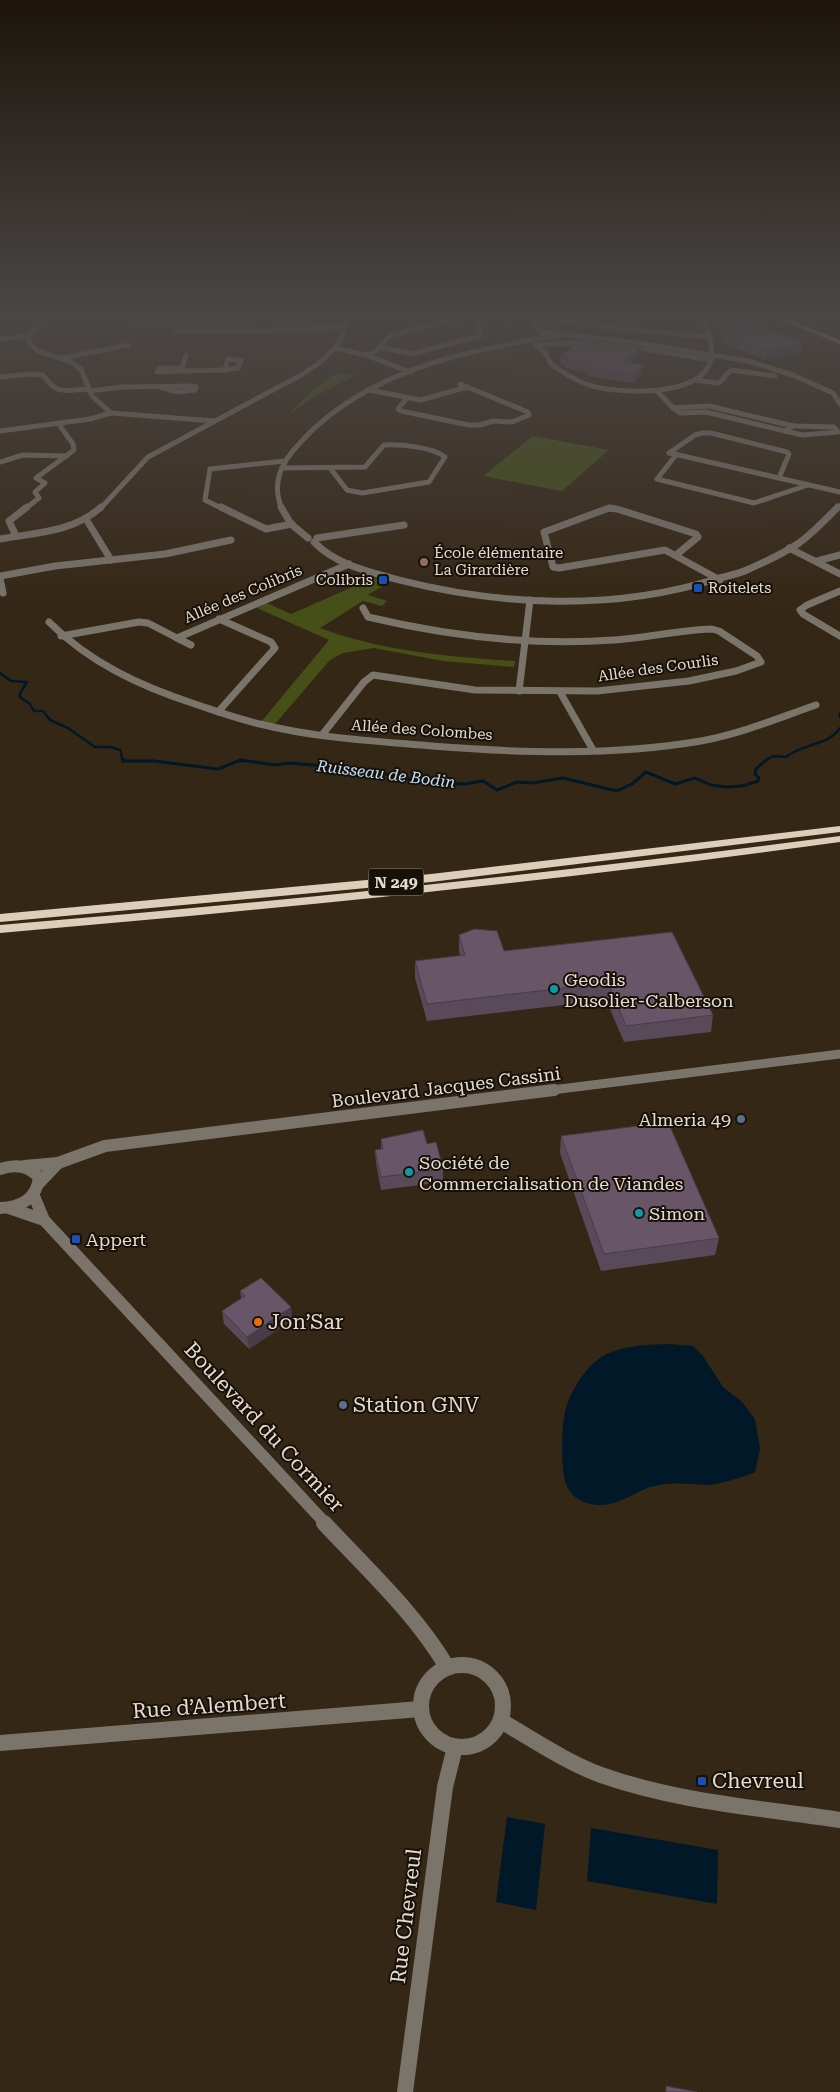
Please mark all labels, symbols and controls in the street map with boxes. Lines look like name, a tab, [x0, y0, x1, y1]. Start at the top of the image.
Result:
place label: École élémentaire La Girardière	[434, 544, 563, 579]
marker: École élémentaire La Girardière	[418, 556, 430, 568]
street label: Allée des Colibris	[181, 561, 305, 627]
place label: Colibris	[316, 571, 373, 589]
marker: Colibris	[377, 574, 389, 586]
place label: Roitelets	[708, 579, 771, 597]
marker: Roitelets	[692, 582, 704, 594]
street label: Allée des Courlis	[597, 651, 719, 685]
street label: Allée des Colombes	[351, 716, 493, 744]
water label: Ruisseau de Bodin	[315, 756, 456, 792]
road number: N 249	[368, 869, 424, 896]
place label: Geodis Dusolier-Calberson	[564, 969, 734, 1011]
marker: Geodis Dusolier-Calberson	[548, 983, 560, 995]
street label: Boulevard Jacques Cassini	[330, 1062, 562, 1111]
place label: Almeria 49	[639, 1109, 731, 1130]
marker: Almeria 49	[735, 1113, 747, 1125]
place label: Société de Commercialisation de Viandes	[419, 1152, 683, 1194]
marker: Société de Commercialisation de Viandes	[403, 1166, 415, 1178]
place label: Simon	[649, 1203, 705, 1224]
marker: Simon	[633, 1207, 645, 1219]
place label: Appert	[86, 1229, 147, 1250]
marker: Appert	[70, 1233, 82, 1245]
place label: Jon’Sar	[268, 1310, 344, 1334]
marker: Jon’Sar	[252, 1316, 264, 1328]
street label: Boulevard du Cormier	[179, 1337, 349, 1517]
place label: Station GNV	[353, 1393, 479, 1417]
marker: Station GNV	[337, 1399, 349, 1411]
street label: Rue d’Alembert	[131, 1689, 287, 1723]
place label: Chevreul	[712, 1769, 804, 1793]
marker: Chevreul	[696, 1775, 708, 1787]
street label: Rue Chevreul	[386, 1847, 426, 1985]

